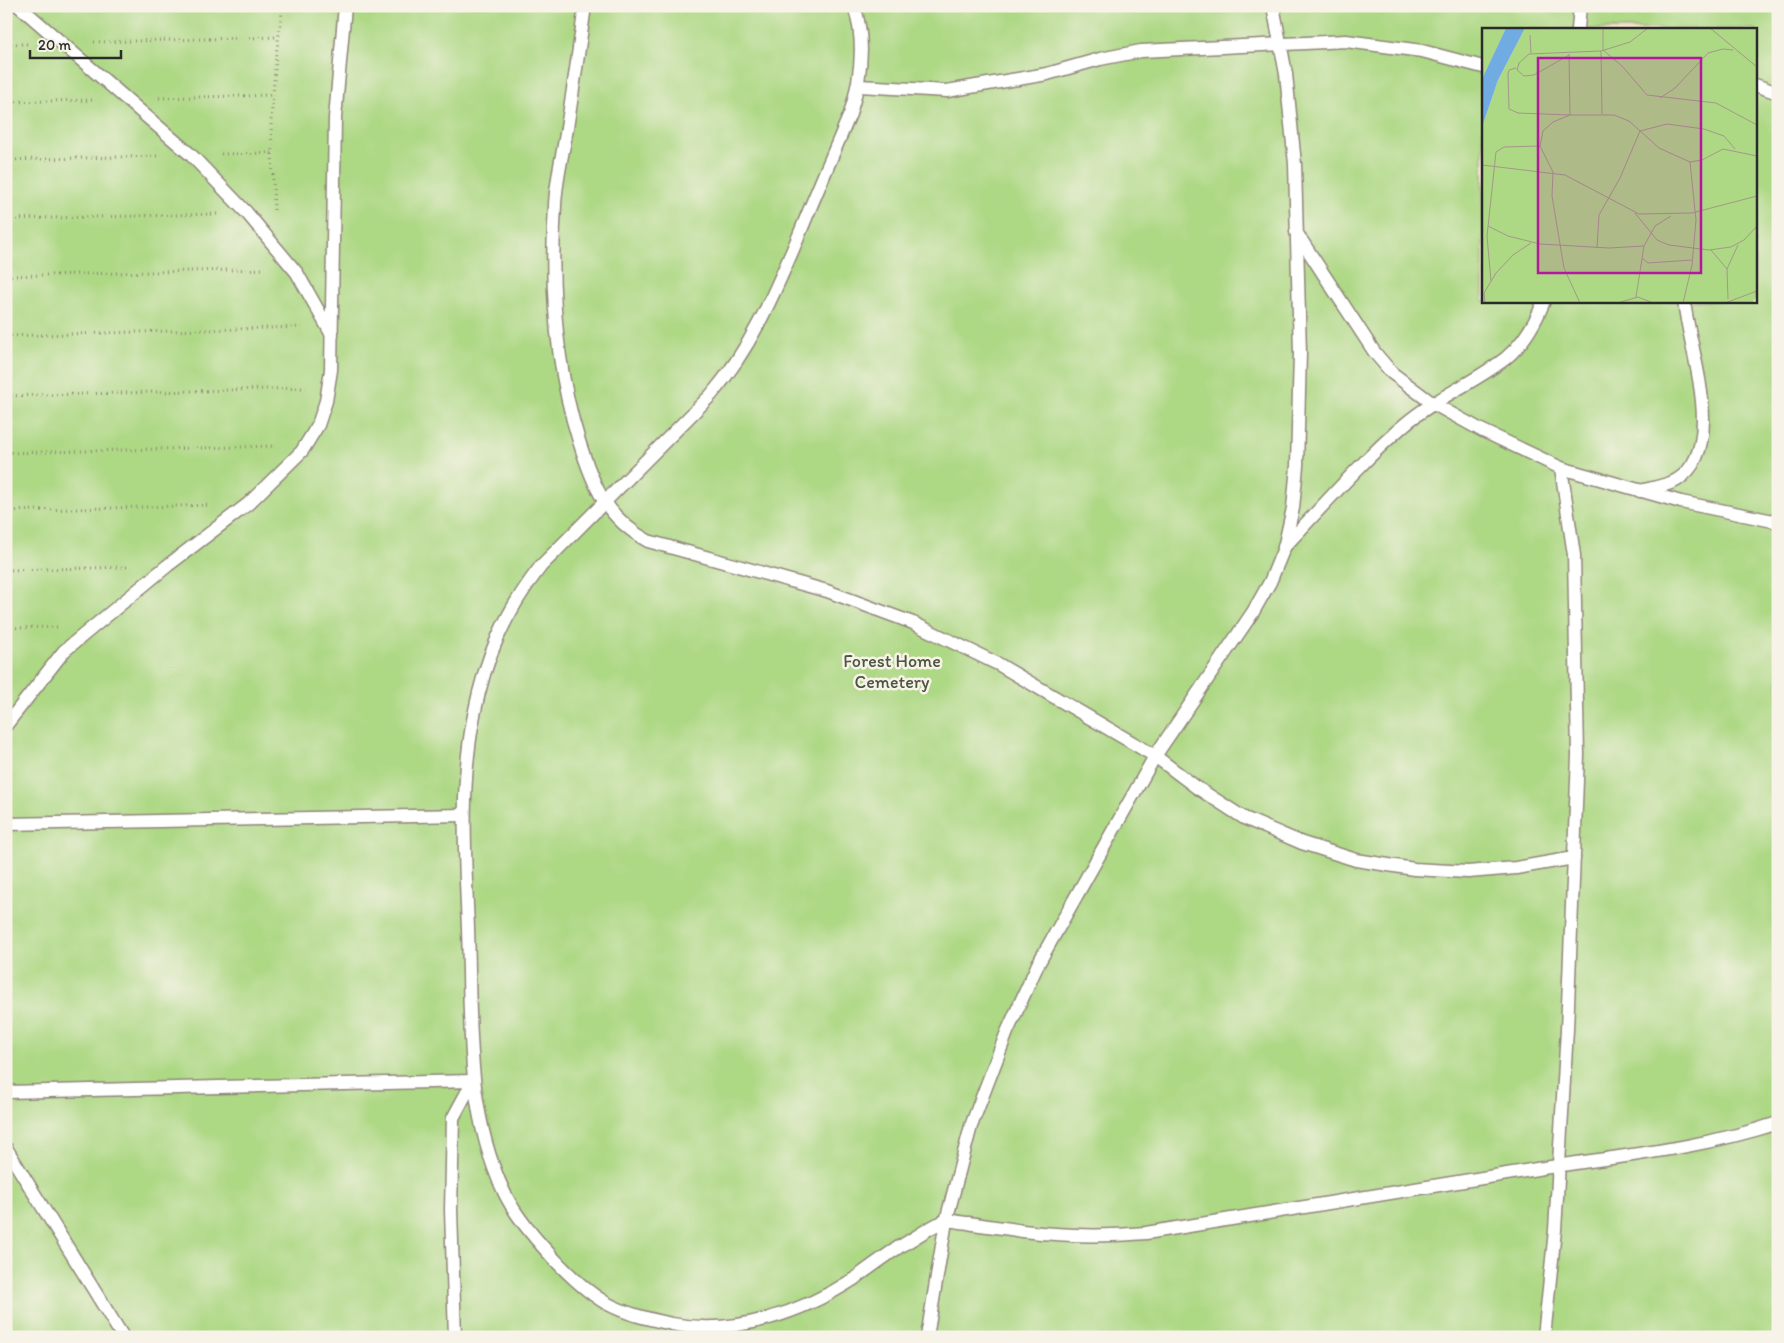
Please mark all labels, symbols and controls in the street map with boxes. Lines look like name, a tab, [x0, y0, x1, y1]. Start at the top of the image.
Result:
scale bar	[30, 28, 121, 60]
inset map	[1482, 28, 1756, 302]
text: 20 m	[38, 36, 72, 54]
park label: Forest Home Cemetery	[843, 650, 941, 693]

